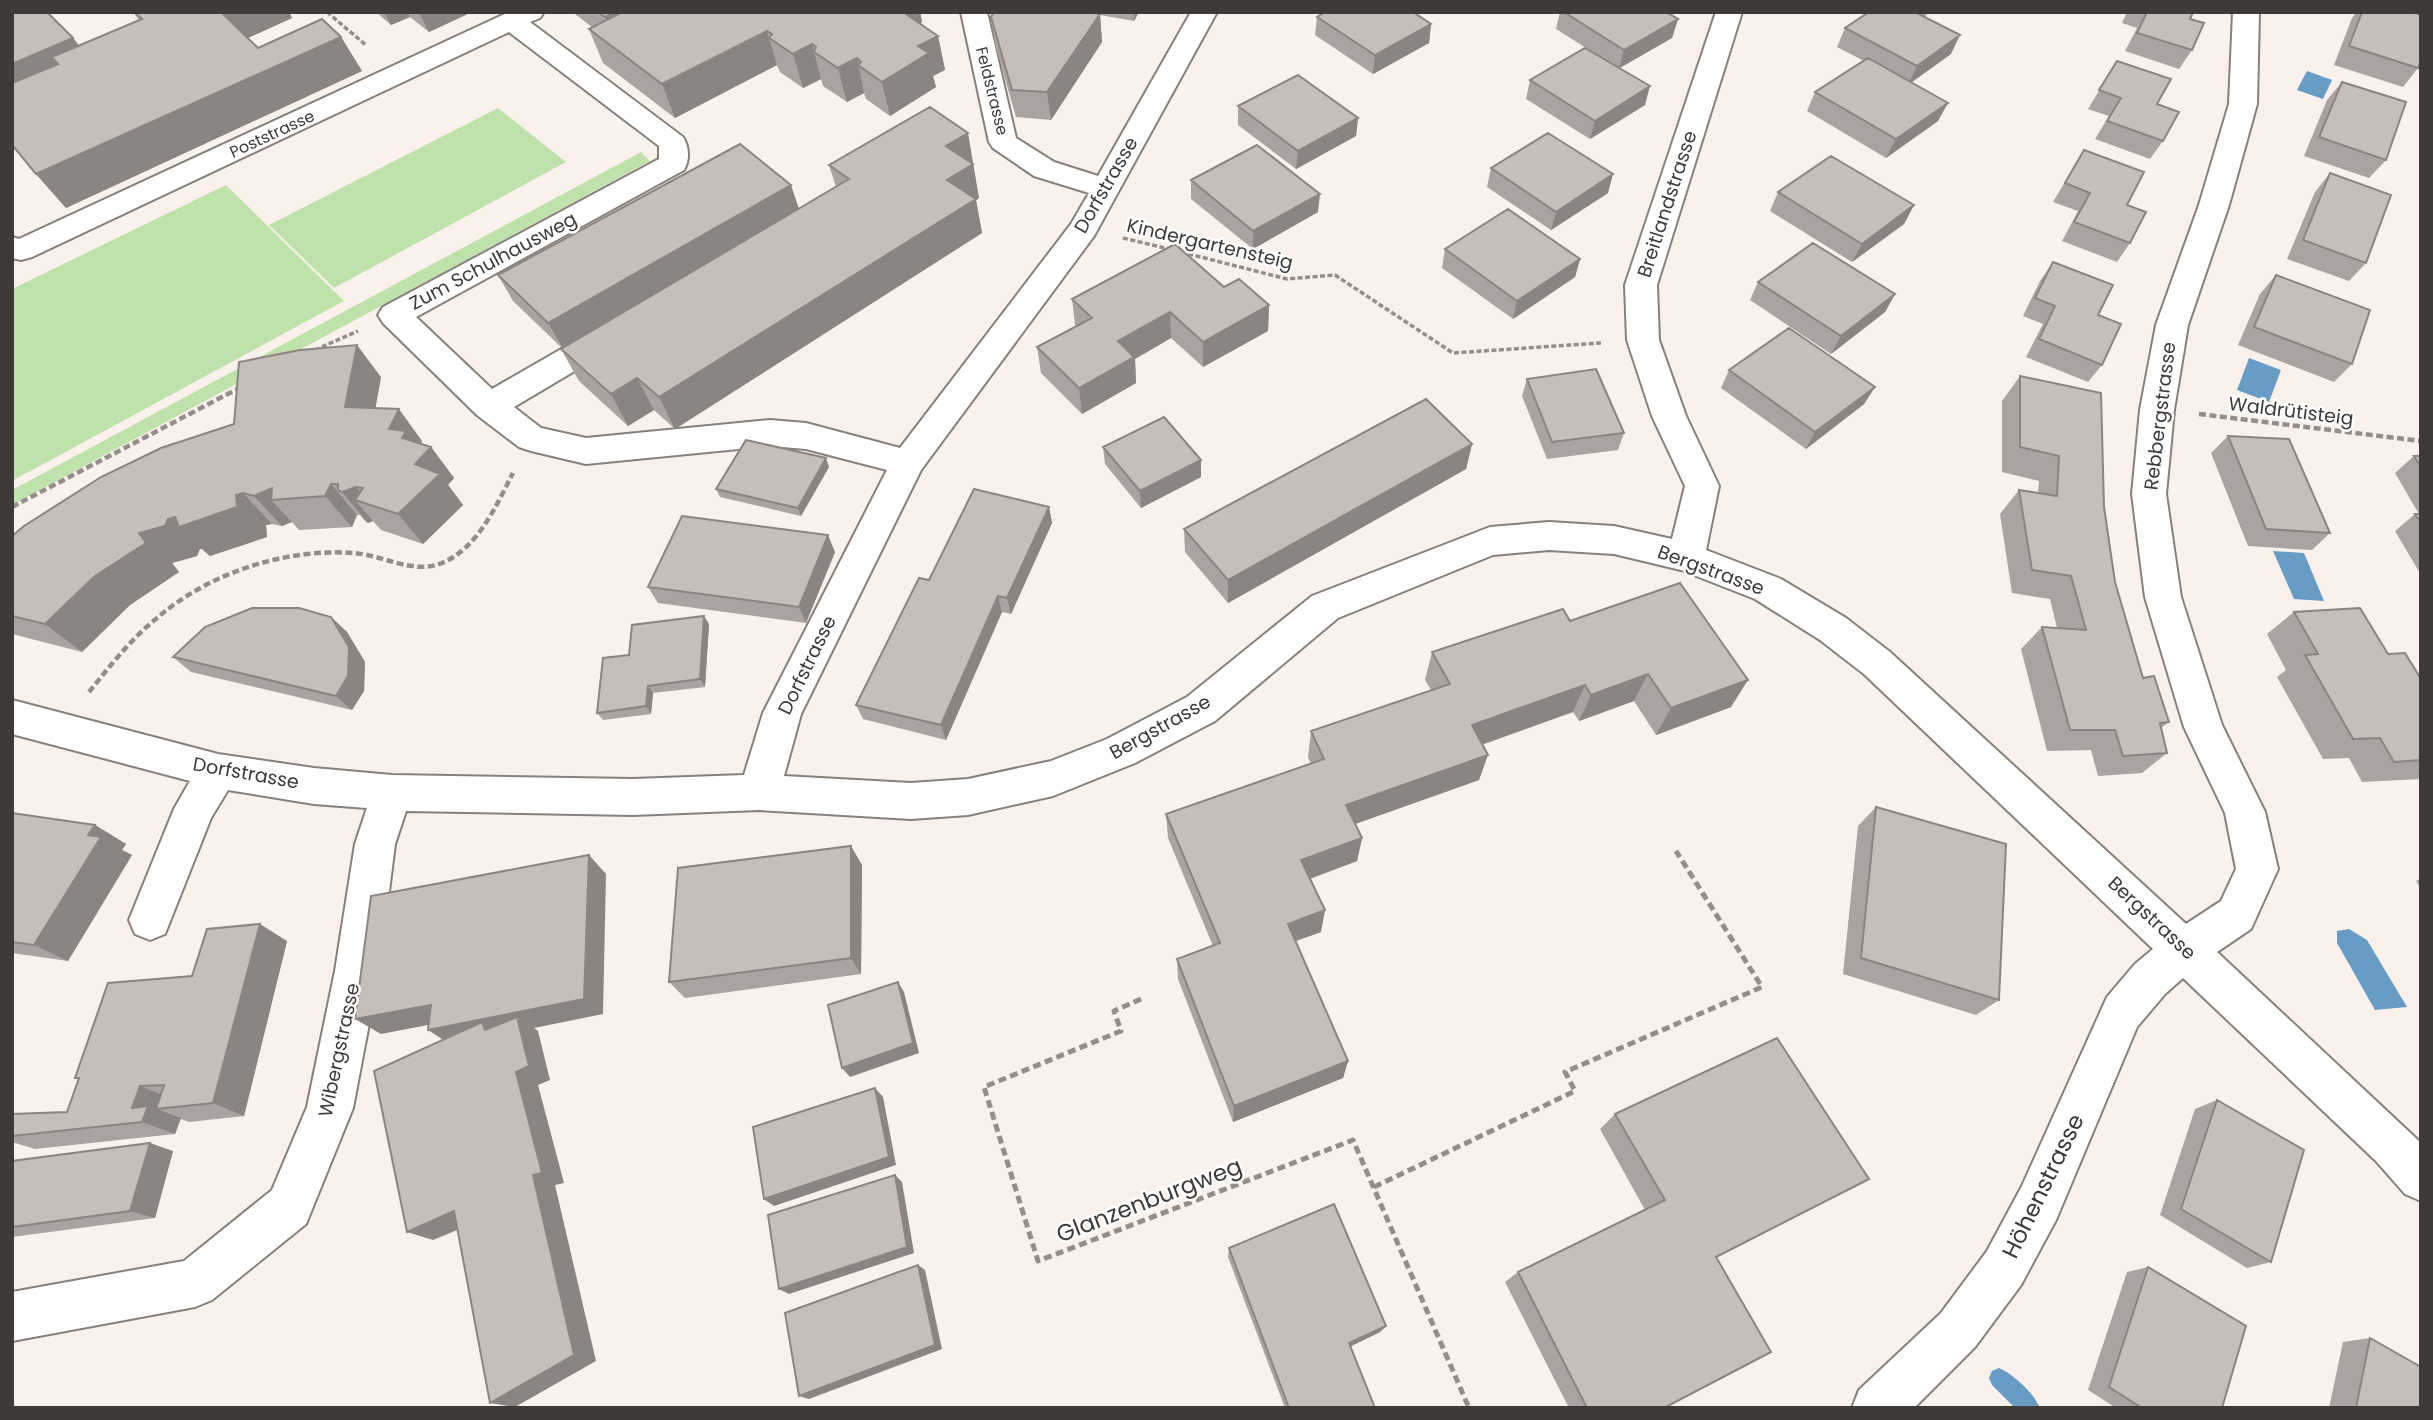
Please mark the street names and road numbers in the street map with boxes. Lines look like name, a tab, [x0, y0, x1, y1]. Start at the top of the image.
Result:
street label: Feldstrasse	[970, 44, 1014, 138]
street label: Poststrasse	[226, 104, 318, 164]
street label: Breitlandstrasse	[1631, 127, 1703, 281]
street label: Dorfstrasse	[1067, 132, 1145, 238]
street label: Zum Schulhausweg	[405, 205, 581, 317]
street label: Kindergartensteig	[1124, 212, 1296, 276]
street label: Rebbergstrasse	[2138, 340, 2182, 492]
street label: Waldrütisteig	[2227, 390, 2355, 432]
street label: Bergstrasse	[1654, 538, 1768, 602]
street label: Dorfstrasse	[771, 611, 843, 719]
street label: Bergstrasse	[1105, 688, 1215, 766]
street label: Dorfstrasse	[191, 750, 301, 796]
street label: Bergstrasse	[2102, 870, 2202, 966]
street label: Wibergstrasse	[312, 981, 366, 1119]
street label: Höhenstrasse	[1994, 1108, 2092, 1264]
street label: Glanzenburgweg	[1052, 1150, 1246, 1250]

